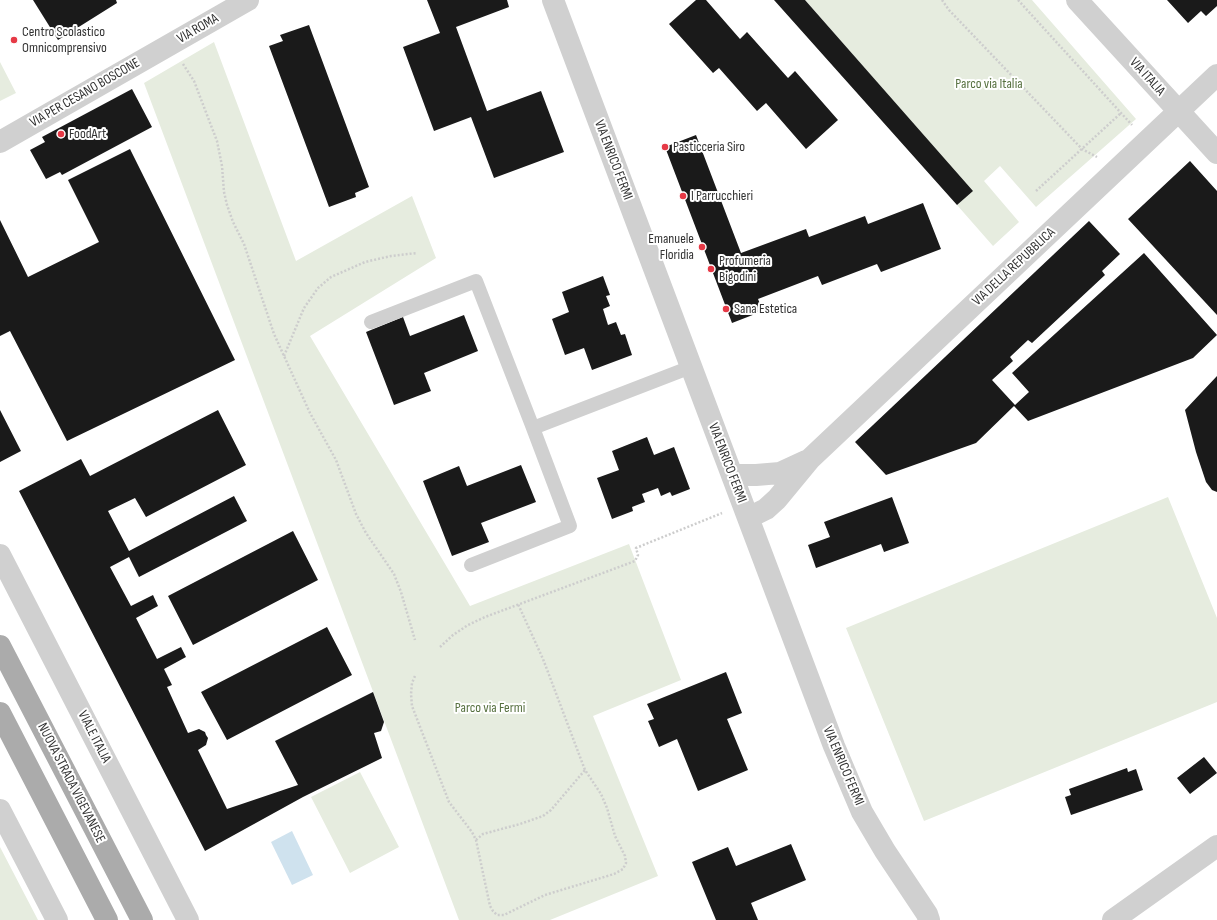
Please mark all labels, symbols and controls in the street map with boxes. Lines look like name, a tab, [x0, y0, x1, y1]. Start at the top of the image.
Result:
street label: VIA ROMA	[174, 10, 222, 48]
place label: Centro Scolastico Omnicomprensivo	[22, 24, 107, 56]
marker: Centro Scolastico Omnicomprensivo	[9, 35, 19, 45]
street label: VIA PER CESANO BOSCONE	[27, 55, 143, 131]
street label: VIA ITALIA	[1126, 55, 1168, 99]
park label: Parco via Italia	[955, 76, 1023, 92]
street label: VIA ENRICO FERMI	[590, 118, 636, 202]
place label: FoodArt	[69, 126, 106, 142]
marker: FoodArt	[56, 129, 66, 139]
place label: Pasticceria Siro	[673, 139, 745, 155]
marker: Pasticceria Siro	[660, 142, 670, 152]
place label: I Parrucchieri	[691, 188, 753, 204]
marker: I Parrucchieri	[678, 191, 688, 201]
street label: VIA DELLA REPUBBLICA	[969, 224, 1059, 310]
place label: Emanuele Floridia	[648, 231, 694, 264]
marker: Emanuele Floridia	[697, 242, 707, 252]
place label: Profumeria Bigodini	[719, 253, 771, 286]
marker: Profumeria Bigodini	[706, 264, 716, 274]
place label: Sana Estetica	[734, 301, 797, 317]
marker: Sana Estetica	[721, 304, 731, 314]
street label: VIA ENRICO FERMI	[704, 421, 750, 505]
park label: Parco via Fermi	[455, 700, 525, 716]
street label: VIALE ITALIA	[74, 708, 114, 766]
street label: NUOVA STRADA VIGEVANESE	[33, 720, 109, 846]
street label: VIA ENRICO FERMI	[819, 724, 867, 808]

